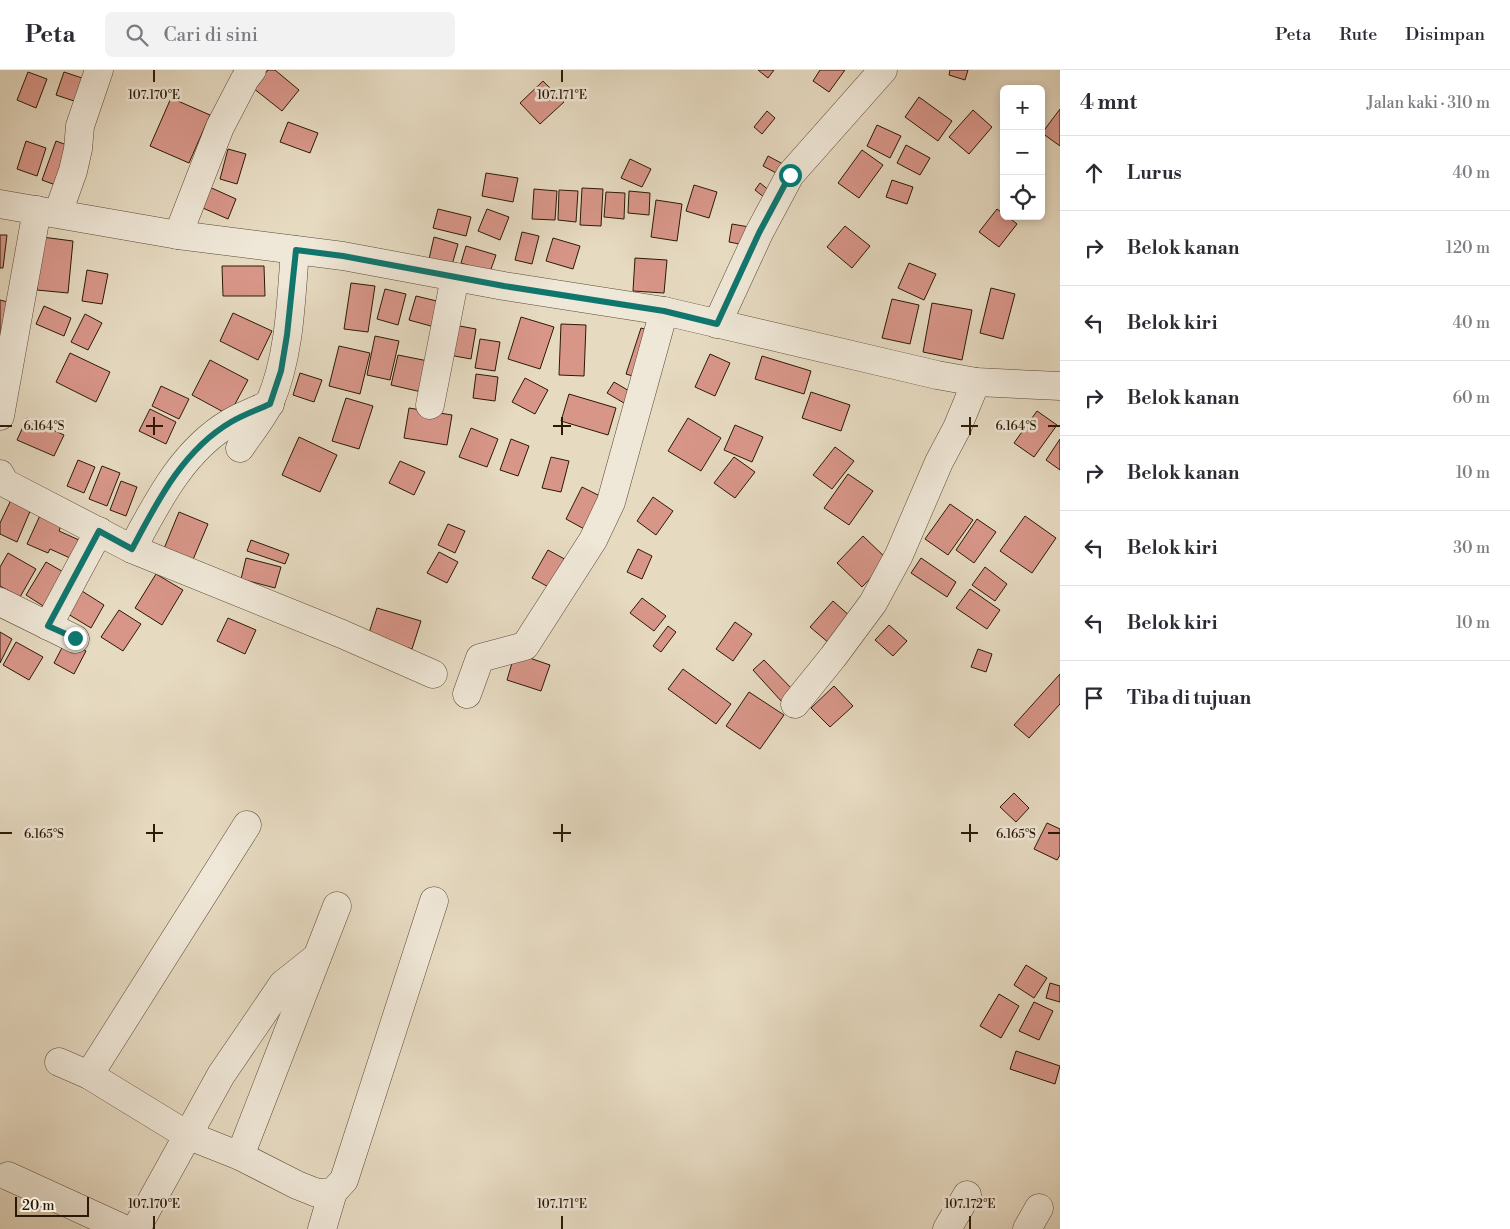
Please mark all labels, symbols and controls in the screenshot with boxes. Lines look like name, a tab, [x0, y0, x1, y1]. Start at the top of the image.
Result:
search box	[105, 12, 455, 57]
text: Peta	[25, 20, 75, 50]
icon: search	[123, 21, 151, 49]
text: Cari di sini	[163, 23, 258, 47]
text: Peta	[1275, 23, 1311, 46]
text: Rute	[1339, 23, 1377, 46]
text: Disimpan	[1405, 23, 1485, 46]
map controls	[1000, 85, 1045, 220]
button: +	[1000, 85, 1045, 130]
text: 107.170°E	[128, 88, 180, 103]
text: 107.171°E	[537, 88, 587, 103]
text: 4 mnt	[1080, 90, 1137, 116]
text: Jalan kaki · 310 m	[1367, 93, 1490, 113]
button: −	[1000, 130, 1045, 175]
icon: ahead	[1080, 159, 1108, 187]
text: Lurus	[1127, 161, 1182, 185]
text: 40 m	[1453, 163, 1490, 183]
route start	[779, 164, 802, 187]
button: locate	[1000, 175, 1045, 220]
icon: right	[1080, 234, 1108, 262]
text: Belok kanan	[1127, 236, 1240, 260]
text: 120 m	[1446, 238, 1490, 258]
icon: left	[1080, 309, 1108, 337]
text: Belok kiri	[1127, 311, 1217, 335]
text: 40 m	[1453, 313, 1490, 333]
icon: right	[1080, 384, 1108, 412]
text: Belok kanan	[1127, 386, 1240, 410]
text: 60 m	[1452, 388, 1490, 408]
text: 6.164°S	[24, 419, 65, 434]
text: 6.164°S	[996, 419, 1037, 434]
icon: right	[1080, 459, 1108, 487]
text: Belok kanan	[1127, 461, 1240, 485]
text: 10 m	[1456, 463, 1490, 483]
icon: left	[1080, 534, 1108, 562]
text: Belok kiri	[1127, 536, 1217, 560]
text: 30 m	[1453, 538, 1490, 558]
icon: left	[1080, 609, 1108, 637]
text: Belok kiri	[1127, 611, 1217, 635]
text: 10 m	[1456, 613, 1490, 633]
route end	[64, 627, 87, 650]
icon: arrive	[1080, 684, 1108, 712]
text: Tiba di tujuan	[1127, 686, 1251, 710]
text: 6.165°S	[24, 827, 64, 842]
text: 6.165°S	[996, 827, 1036, 842]
scale bar	[15, 1194, 89, 1217]
text: 20 m	[22, 1197, 54, 1215]
text: 107.170°E	[128, 1197, 180, 1212]
text: 107.171°E	[537, 1197, 587, 1212]
text: 107.172°E	[944, 1197, 996, 1212]

